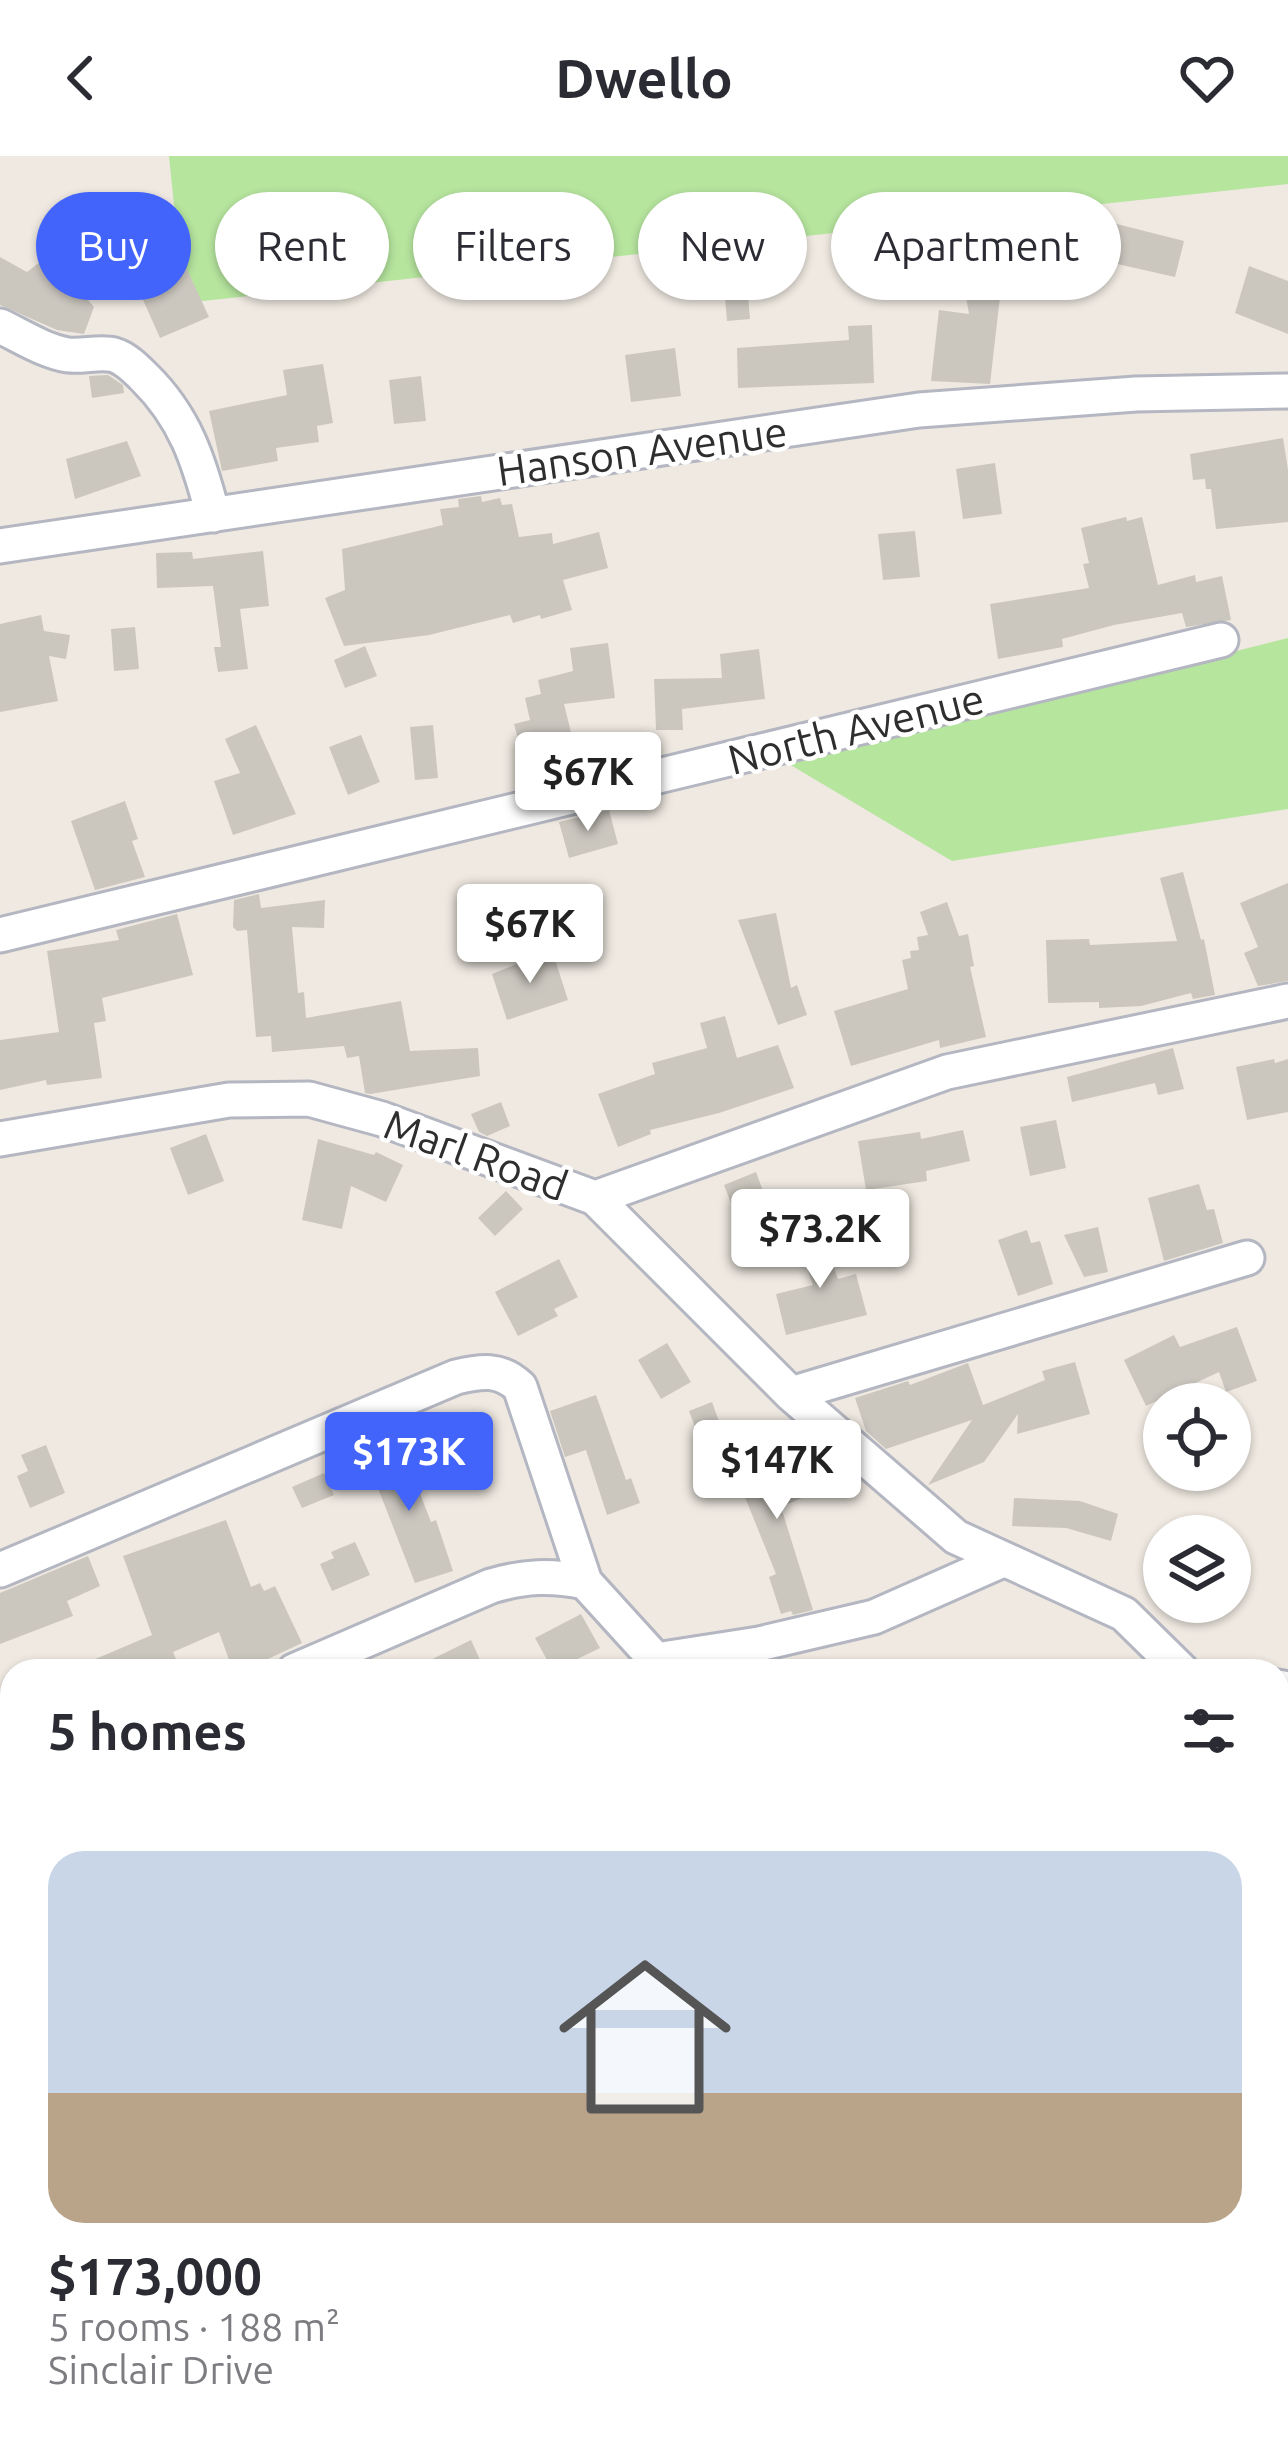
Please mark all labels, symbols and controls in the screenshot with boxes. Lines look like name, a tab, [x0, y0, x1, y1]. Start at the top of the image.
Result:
icon: back	[48, 45, 114, 111]
icon: heart	[1174, 45, 1240, 111]
text: Dwello	[555, 48, 733, 108]
chip: Buy	[36, 192, 191, 300]
chip: Rent	[215, 192, 389, 300]
chip: Filters	[413, 192, 614, 300]
chip: New	[638, 192, 807, 300]
chip: Apartment	[831, 192, 1121, 300]
street label: Hanson Avenue	[494, 407, 790, 494]
street label: North Avenue	[723, 674, 989, 783]
pin: $67K	[517, 732, 659, 834]
text: $67K	[542, 749, 634, 792]
pin: $67K	[459, 884, 601, 986]
text: $67K	[484, 901, 576, 944]
street label: Marl Road	[378, 1100, 574, 1209]
pin: $73.2K	[722, 1189, 918, 1291]
text: $73.2K	[758, 1206, 882, 1249]
map controls	[1143, 1383, 1251, 1623]
button: locate	[1143, 1383, 1251, 1491]
pin: $173K	[325, 1412, 493, 1514]
pin: $147K	[693, 1420, 861, 1522]
text: $173K	[352, 1429, 466, 1472]
text: $147K	[720, 1437, 834, 1480]
button: layers	[1143, 1515, 1251, 1623]
icon: filters	[1176, 1698, 1242, 1764]
text: 5 homes	[48, 1702, 247, 1760]
icon: home	[537, 1929, 753, 2145]
text: $173,000	[48, 2247, 262, 2305]
text: 5 rooms · 188 m²	[48, 2305, 340, 2348]
text: Sinclair Drive	[48, 2348, 274, 2391]

